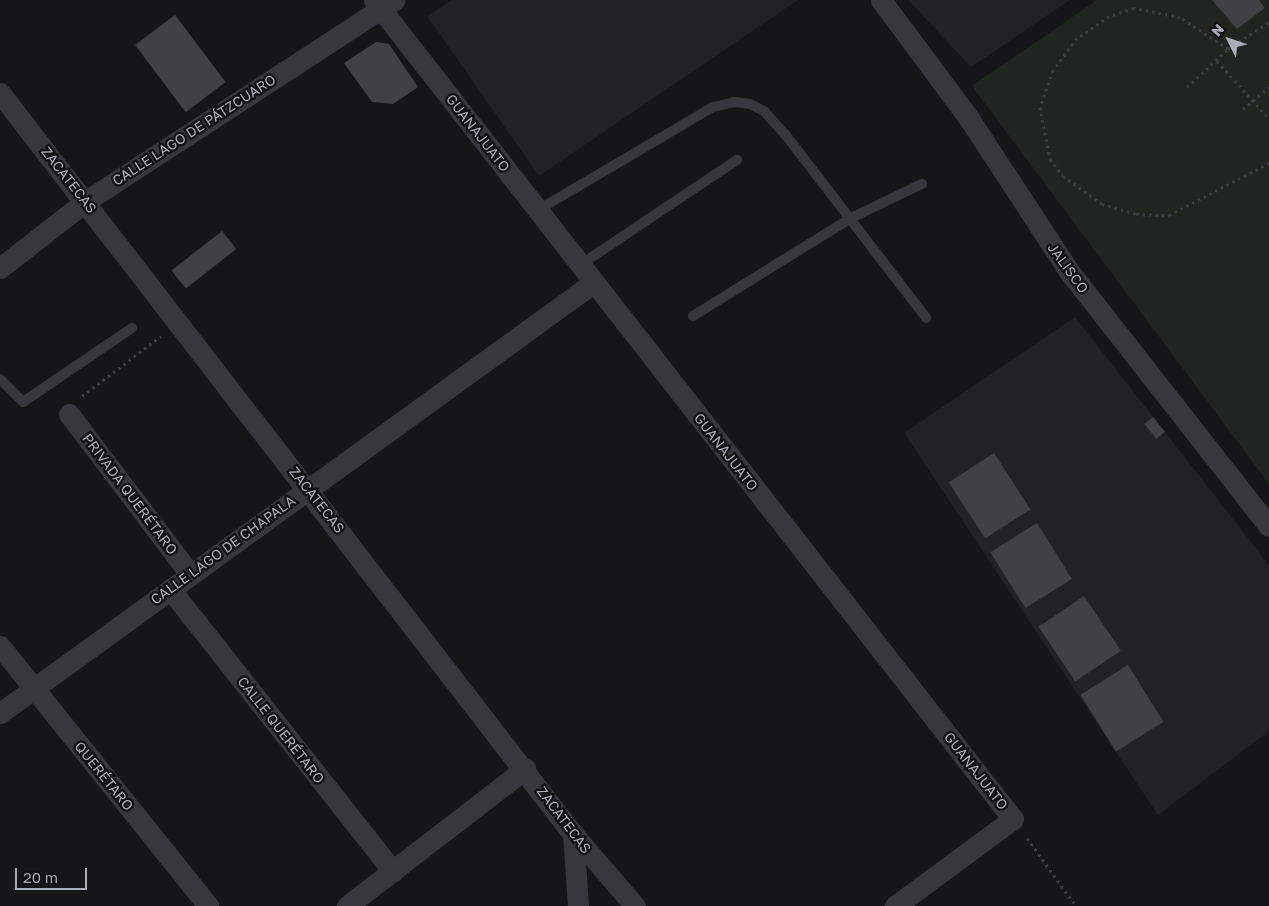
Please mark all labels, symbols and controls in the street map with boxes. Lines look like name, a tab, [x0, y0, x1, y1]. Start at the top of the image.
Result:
north arrow	[1204, 15, 1254, 65]
text: N	[1207, 20, 1227, 39]
street label: CALLE LAGO DE PÁTZCUARO	[109, 71, 279, 189]
street label: GUANAJUATO	[443, 91, 513, 175]
street label: ZACATECAS	[38, 143, 100, 217]
street label: JALISCO	[1044, 240, 1092, 296]
street label: GUANAJUATO	[691, 410, 761, 494]
street label: PRIVADA QUERÉTARO	[79, 430, 181, 558]
street label: ZACATECAS	[286, 463, 348, 537]
street label: CALLE LAGO DE CHAPALA	[148, 492, 298, 608]
street label: CALLE QUERÉTARO	[234, 673, 328, 787]
street label: GUANAJUATO	[941, 729, 1011, 813]
street label: QUERÉTARO	[71, 738, 137, 814]
street label: ZACATECAS	[533, 783, 595, 857]
scale bar	[18, 858, 90, 890]
text: 20 m	[23, 868, 58, 886]

